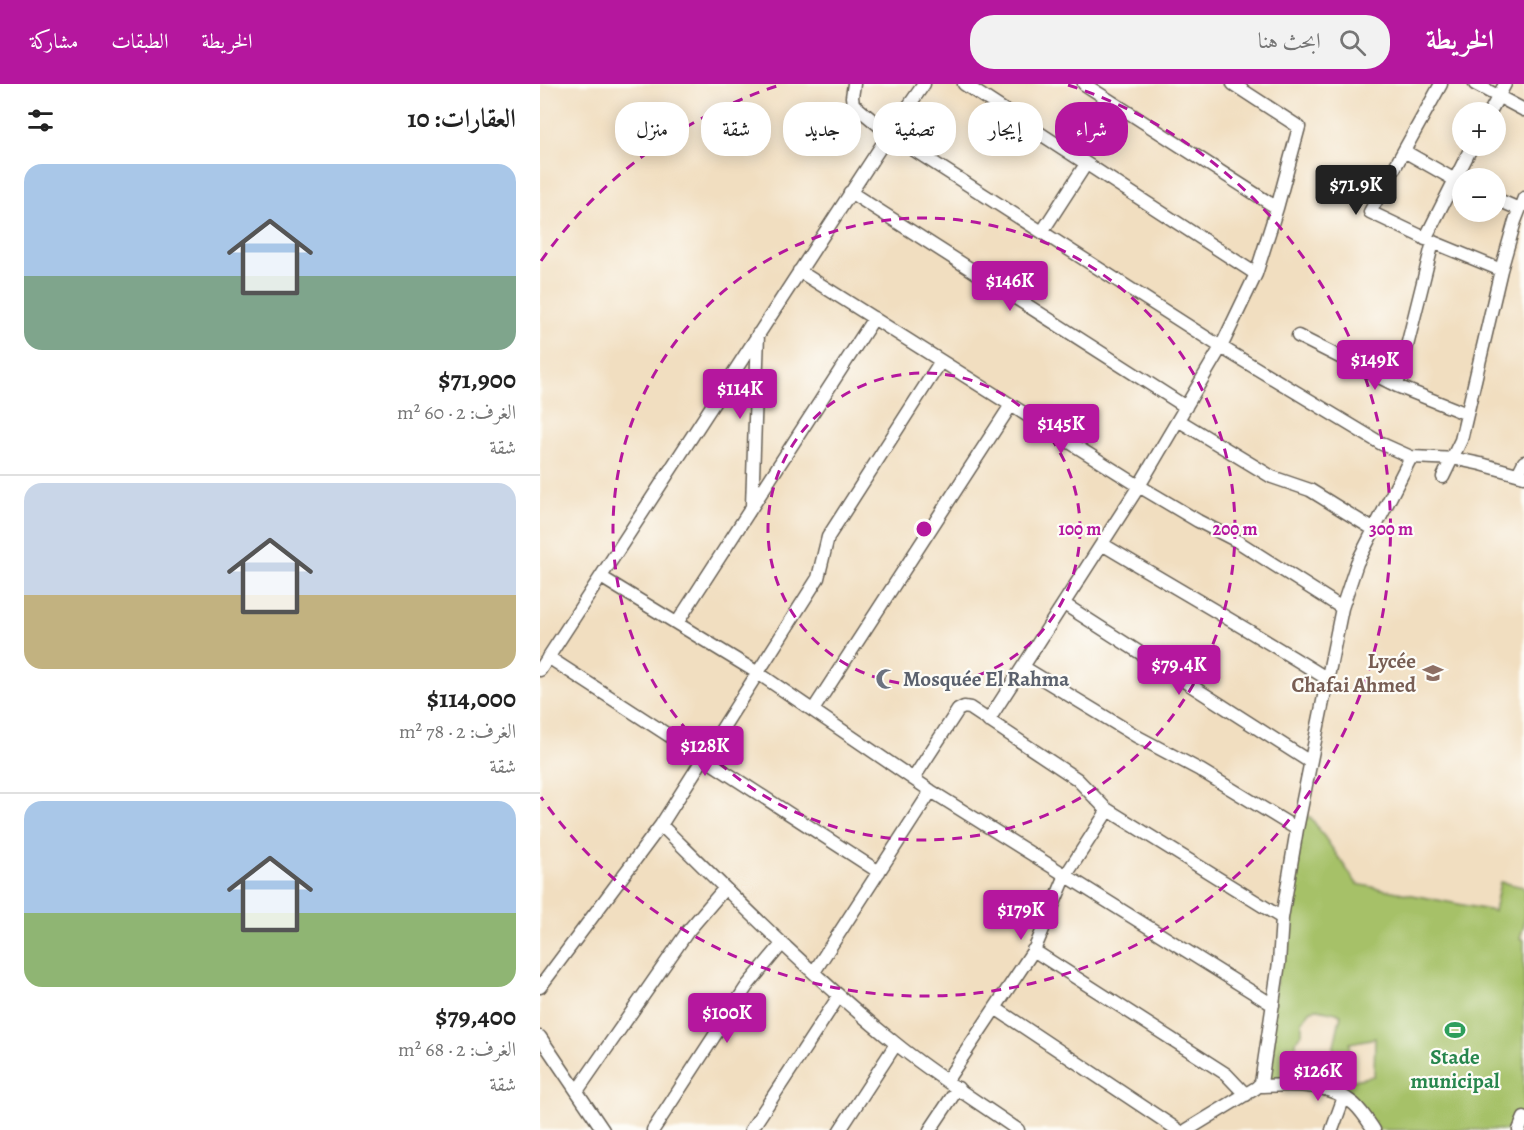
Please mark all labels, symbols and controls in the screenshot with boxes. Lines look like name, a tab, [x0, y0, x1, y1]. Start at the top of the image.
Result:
search box	[970, 15, 1390, 69]
text: الخريطة	[1426, 21, 1494, 59]
text: ابحث هنا	[1258, 26, 1321, 56]
icon: search	[1336, 26, 1369, 59]
text: مشاركة	[30, 27, 78, 55]
text: الطبقات	[111, 27, 168, 55]
text: الخريطة	[201, 27, 253, 55]
text: العقارات: 10	[407, 101, 516, 136]
chip: منزل	[615, 102, 689, 156]
chip: شقة	[701, 102, 771, 156]
chip: جديد	[783, 102, 861, 156]
chip: تصفية	[873, 102, 956, 156]
chip: إيجار	[968, 102, 1043, 156]
chip: شراء	[1055, 102, 1128, 156]
map controls	[1452, 102, 1506, 222]
button: +	[1452, 102, 1506, 156]
icon: filters	[24, 104, 57, 137]
pin: $71.9K	[1307, 165, 1405, 216]
button: −	[1452, 168, 1506, 222]
text: $71.9K	[1330, 171, 1382, 198]
icon: home	[216, 203, 324, 311]
pin: $146K	[968, 261, 1052, 312]
text: $146K	[986, 267, 1034, 294]
pin: $149K	[1333, 340, 1417, 391]
text: $149K	[1351, 346, 1399, 373]
text: $71,900	[438, 362, 516, 397]
pin: $114K	[698, 369, 782, 420]
text: $114K	[717, 375, 763, 402]
text: الغرف: 2 · 60 m²	[397, 399, 516, 426]
pin: $145K	[1019, 404, 1103, 455]
text: $145K	[1037, 410, 1085, 437]
text: شقة	[490, 434, 516, 461]
text: 100 m	[1059, 517, 1101, 541]
text: 200 m	[1212, 517, 1258, 541]
text: 300 m	[1369, 517, 1413, 541]
centre of rings	[914, 519, 934, 539]
icon: home	[216, 522, 324, 630]
pin: $79.4K	[1130, 645, 1228, 696]
place label: Lycée Chafai Ahmed	[1291, 647, 1417, 699]
text: $79.4K	[1151, 651, 1207, 678]
school or university icon: Lycée Chafai Ahmed	[1421, 661, 1445, 685]
place label: Mosquée El Rahma	[903, 665, 1070, 693]
mosque icon: Mosquée El Rahma	[874, 667, 898, 691]
text: $114,000	[427, 681, 516, 716]
text: الغرف: 2 · 78 m²	[399, 718, 516, 745]
pin: $128K	[663, 726, 747, 777]
text: $128K	[681, 732, 729, 759]
text: شقة	[490, 753, 516, 780]
icon: home	[216, 840, 324, 948]
pin: $179K	[979, 890, 1063, 941]
text: $179K	[997, 896, 1045, 923]
pin: $100K	[685, 993, 769, 1044]
text: $79,400	[435, 999, 516, 1034]
text: $100K	[702, 999, 752, 1026]
sports icon: Stade municipal	[1443, 1018, 1467, 1042]
text: الغرف: 2 · 68 m²	[398, 1036, 516, 1063]
place label: Stade municipal	[1410, 1043, 1500, 1095]
pin: $126K	[1276, 1051, 1360, 1102]
text: $126K	[1294, 1057, 1342, 1084]
text: شقة	[490, 1071, 516, 1098]

